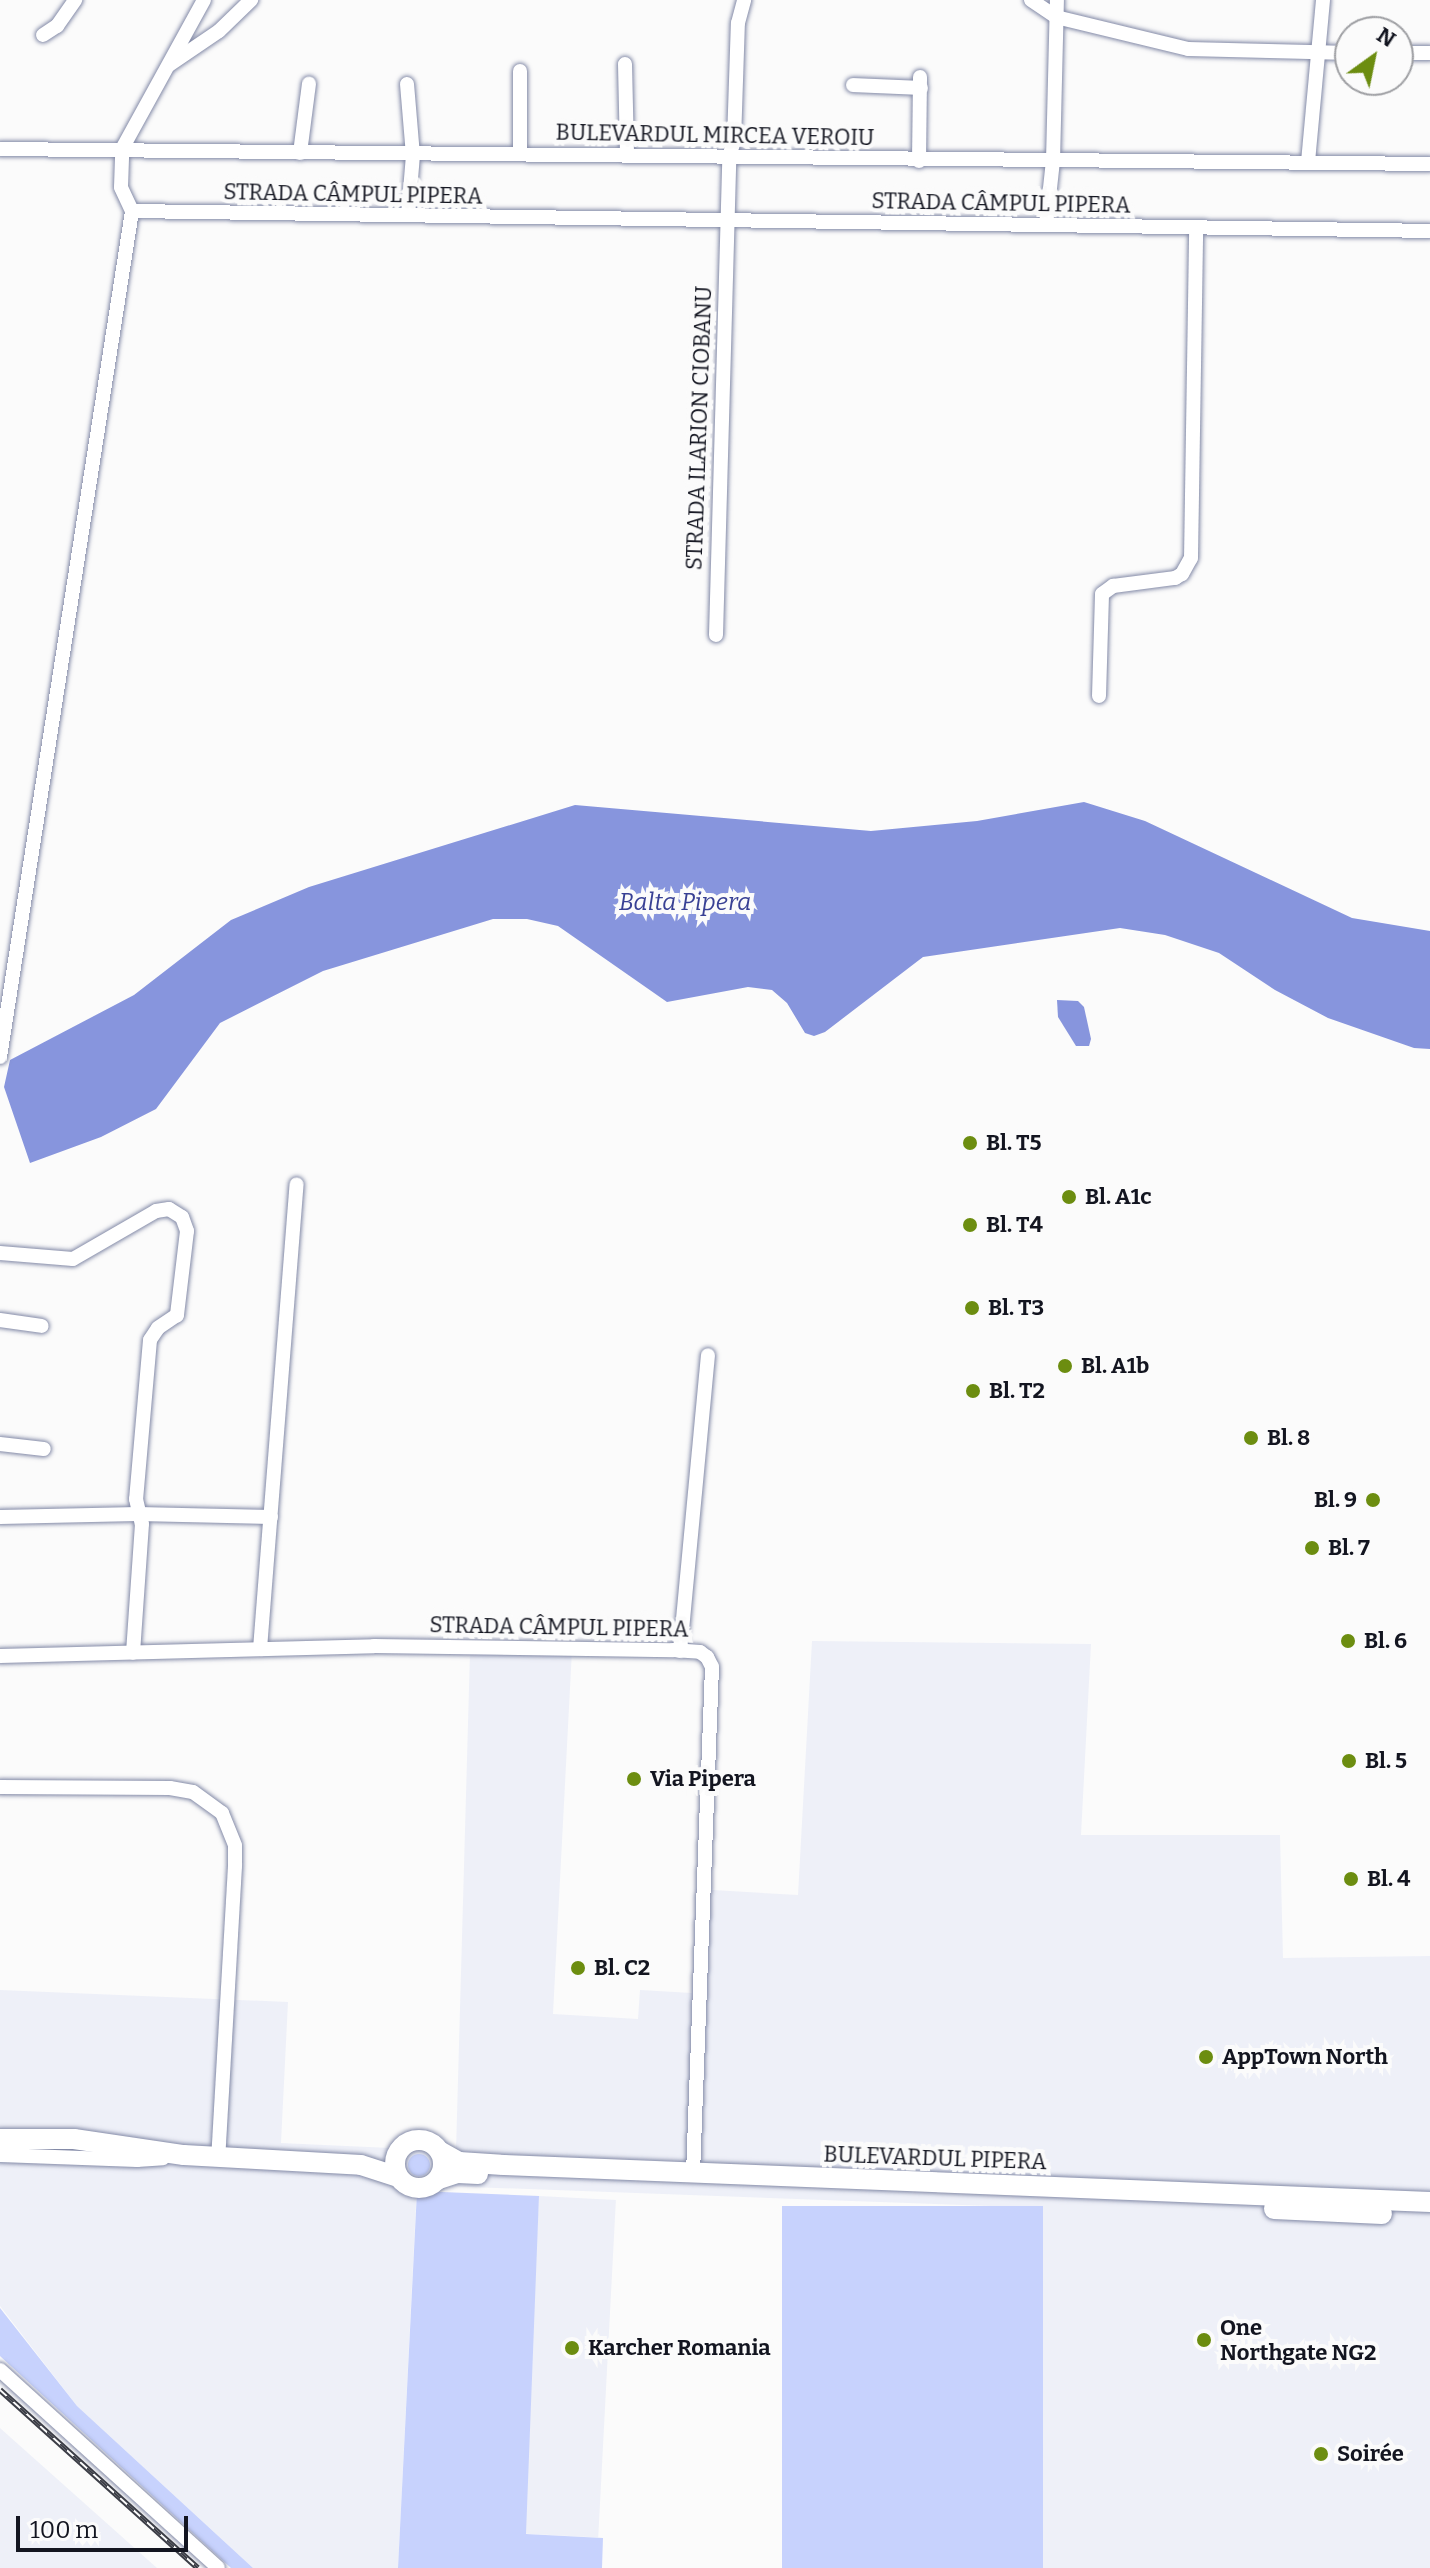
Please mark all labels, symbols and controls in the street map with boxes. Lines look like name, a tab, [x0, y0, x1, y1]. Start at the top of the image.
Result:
north arrow	[1334, 16, 1414, 96]
text: N	[1372, 21, 1401, 53]
street label: BULEVARDUL MIRCEA VEROIU	[555, 119, 875, 151]
street label: STRADA CÂMPUL PIPERA	[223, 179, 483, 209]
street label: STRADA CÂMPUL PIPERA	[871, 188, 1131, 218]
street label: STRADA ILARION CIOBANU	[681, 285, 717, 571]
water label: Balta Pipera	[619, 889, 751, 917]
place label: Bl. T5	[986, 1130, 1041, 1156]
marker: Bl. T5	[961, 1134, 979, 1152]
place label: Bl. A1c	[1085, 1184, 1152, 1210]
marker: Bl. A1c	[1060, 1188, 1078, 1206]
place label: Bl. T4	[986, 1212, 1043, 1238]
marker: Bl. T4	[961, 1216, 979, 1234]
place label: Bl. T3	[988, 1295, 1044, 1321]
marker: Bl. T3	[963, 1299, 981, 1317]
place label: Bl. A1b	[1081, 1353, 1149, 1379]
marker: Bl. A1b	[1056, 1357, 1074, 1375]
place label: Bl. T2	[989, 1378, 1045, 1404]
marker: Bl. T2	[964, 1382, 982, 1400]
place label: Bl. 8	[1267, 1425, 1310, 1451]
marker: Bl. 8	[1242, 1429, 1260, 1447]
place label: Bl. 9	[1314, 1487, 1357, 1513]
marker: Bl. 9	[1364, 1491, 1382, 1509]
place label: Bl. 7	[1328, 1535, 1370, 1561]
marker: Bl. 7	[1303, 1539, 1321, 1557]
street label: STRADA CÂMPUL PIPERA	[429, 1612, 689, 1642]
place label: Bl. 6	[1364, 1628, 1407, 1654]
marker: Bl. 6	[1339, 1632, 1357, 1650]
place label: Bl. 5	[1365, 1748, 1407, 1774]
marker: Bl. 5	[1340, 1752, 1358, 1770]
place label: Via Pipera	[650, 1766, 756, 1792]
marker: Via Pipera	[625, 1770, 643, 1788]
place label: Bl. 4	[1367, 1866, 1410, 1892]
marker: Bl. 4	[1342, 1870, 1360, 1888]
place label: Bl. C2	[594, 1955, 650, 1981]
marker: Bl. C2	[569, 1959, 587, 1977]
place label: AppTown North	[1222, 2044, 1388, 2070]
marker: AppTown North	[1197, 2048, 1215, 2066]
street label: BULEVARDUL PIPERA	[823, 2141, 1047, 2175]
place label: One Northgate NG2	[1220, 2314, 1377, 2366]
marker: One Northgate NG2	[1195, 2331, 1213, 2349]
place label: Karcher Romania	[588, 2335, 771, 2361]
marker: Karcher Romania	[563, 2339, 581, 2357]
place label: Soirée	[1337, 2441, 1404, 2467]
marker: Soirée	[1312, 2445, 1330, 2463]
scale bar	[20, 2500, 192, 2550]
text: 100 m	[30, 2516, 98, 2544]

